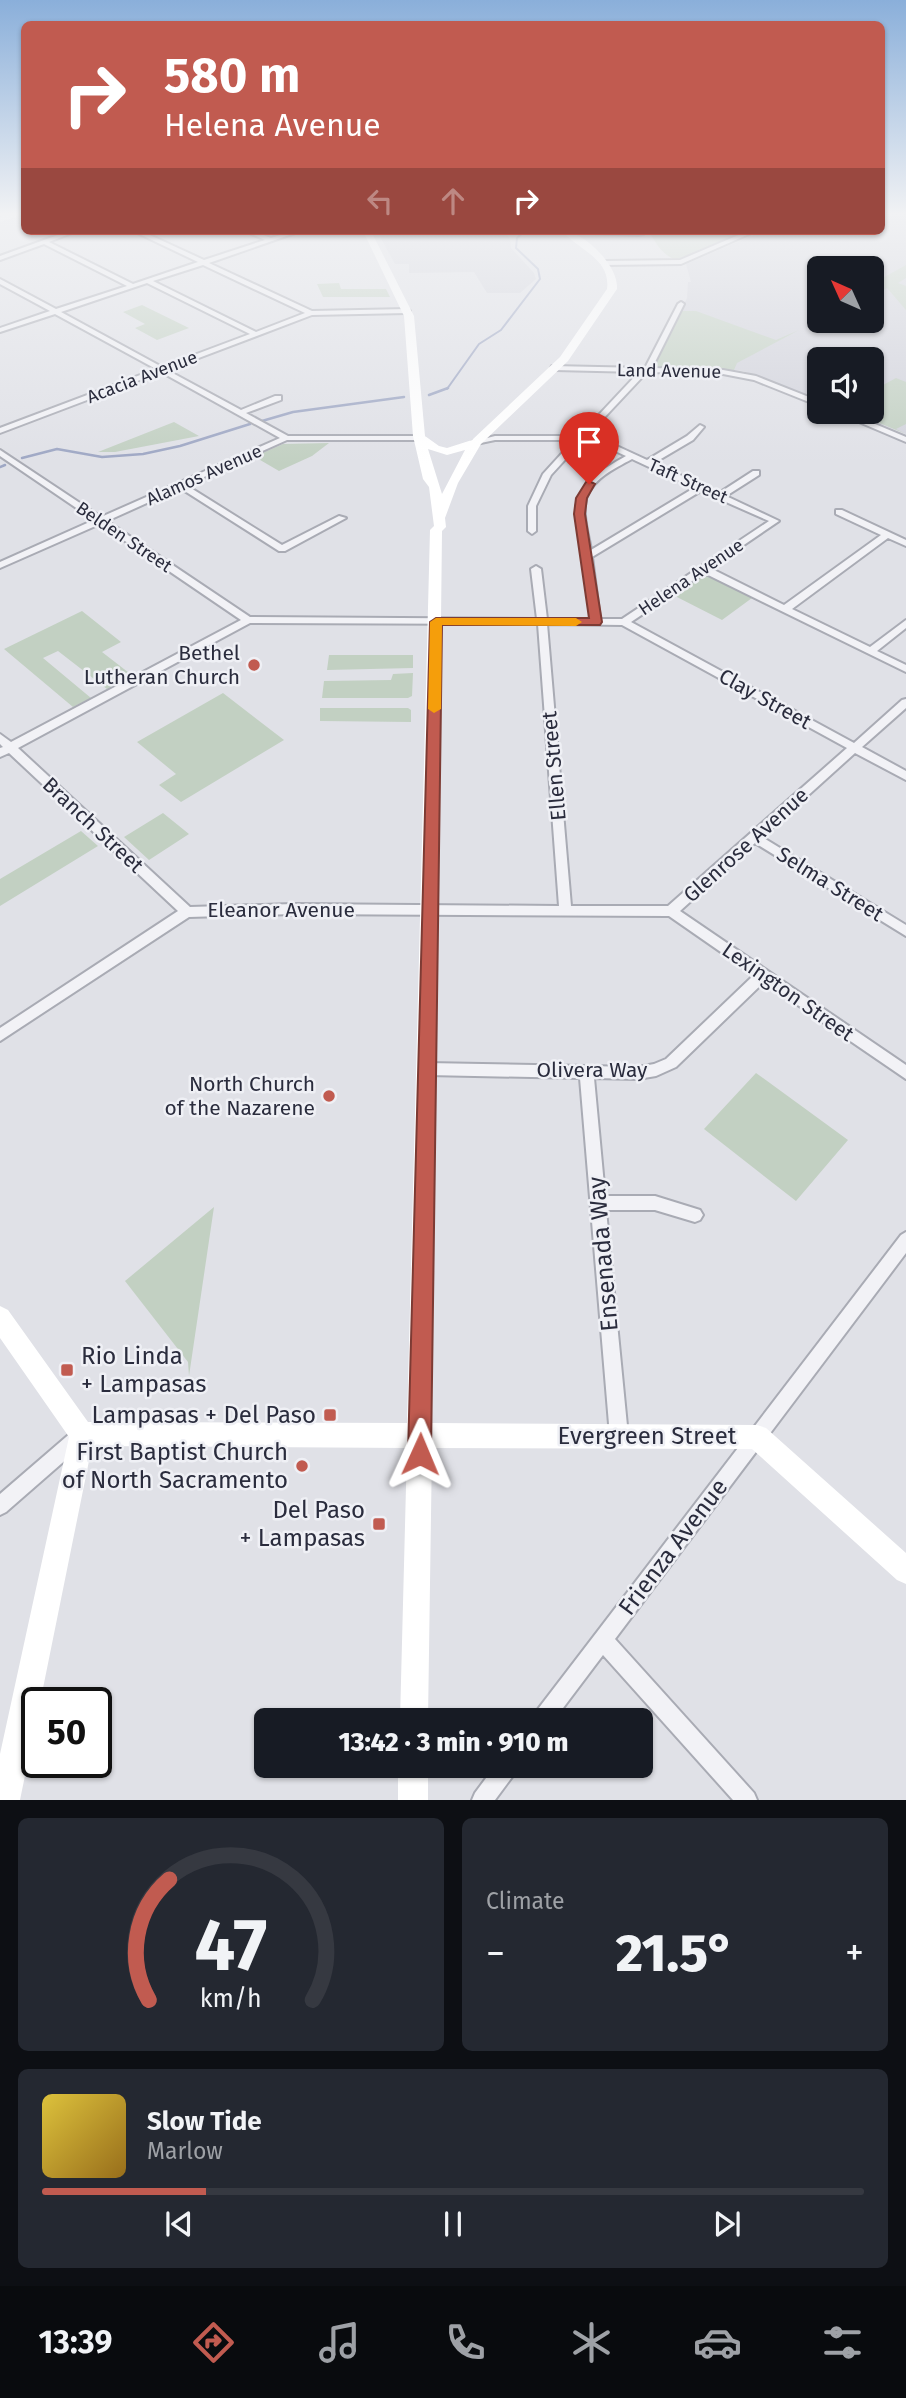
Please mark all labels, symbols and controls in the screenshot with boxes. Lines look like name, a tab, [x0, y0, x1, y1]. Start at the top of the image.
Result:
text: 580 m	[164, 46, 300, 105]
icon: right	[49, 49, 140, 140]
text: Helena Avenue	[164, 106, 381, 144]
icon: left	[361, 182, 399, 220]
icon: ahead	[434, 182, 472, 220]
icon: right	[507, 182, 545, 220]
north arrow	[807, 256, 884, 332]
map controls	[807, 256, 884, 424]
street label: Acacia Avenue	[84, 346, 200, 408]
button: sound	[807, 347, 884, 424]
street label: Land Avenue	[617, 359, 721, 383]
pin	[559, 412, 619, 484]
icon: arrive	[570, 423, 608, 461]
street label: Alamos Avenue	[143, 440, 265, 510]
street label: Taft Street	[645, 454, 731, 508]
street label: Belden Street	[72, 497, 176, 577]
street label: Helena Avenue	[634, 534, 748, 620]
place label: Bethel Lutheran Church	[84, 640, 240, 690]
marker: Bethel Lutheran Church	[246, 657, 262, 673]
street label: Clay Street	[714, 663, 816, 735]
street label: Ellen Street	[536, 710, 572, 822]
street label: Branch Street	[37, 772, 149, 879]
street label: Glenrose Avenue	[678, 782, 814, 908]
street label: Selma Street	[772, 841, 889, 927]
street label: Eleanor Avenue	[207, 897, 355, 923]
street label: Lexington Street	[717, 937, 859, 1047]
street label: Olivera Way	[537, 1057, 648, 1083]
place label: North Church of the Nazarene	[165, 1071, 315, 1121]
marker: North Church of the Nazarene	[321, 1088, 337, 1104]
street label: Ensenada Way	[582, 1175, 624, 1333]
place label: Rio Linda + Lampasas	[81, 1342, 207, 1398]
marker: Rio Linda + Lampasas	[59, 1362, 75, 1378]
place label: Lampasas + Del Paso	[92, 1401, 316, 1429]
marker: Lampasas + Del Paso	[322, 1407, 338, 1423]
position arrow	[383, 1417, 457, 1491]
street label: Evergreen Street	[558, 1422, 737, 1450]
place label: First Baptist Church of North Sacramento	[62, 1438, 288, 1494]
marker: First Baptist Church of North Sacramento	[294, 1458, 310, 1474]
street label: Frienza Avenue	[613, 1473, 733, 1621]
place label: Del Paso + Lampasas	[240, 1496, 365, 1552]
marker: Del Paso + Lampasas	[371, 1516, 387, 1532]
speed limit sign: 50	[21, 1687, 112, 1778]
text: 13:42 · 3 min · 910 m	[339, 1727, 568, 1758]
text: Climate	[486, 1887, 565, 1915]
text: 47	[194, 1903, 268, 1990]
text: 21.5°	[616, 1922, 734, 1985]
text: −	[486, 1930, 505, 1976]
text: +	[845, 1930, 864, 1976]
text: km/h	[200, 1984, 262, 2014]
text: Slow Tide	[147, 2106, 262, 2137]
text: Marlow	[147, 2137, 223, 2165]
icon: previous	[160, 2205, 198, 2243]
icon: pause	[434, 2205, 472, 2243]
icon: next	[708, 2205, 746, 2243]
icon: directions	[189, 2318, 238, 2367]
icon: music	[315, 2318, 364, 2367]
icon: phone	[441, 2318, 490, 2367]
icon: climate	[567, 2318, 616, 2367]
icon: car	[693, 2318, 742, 2367]
icon: filters	[818, 2318, 867, 2367]
text: 13:39	[38, 2323, 112, 2361]

